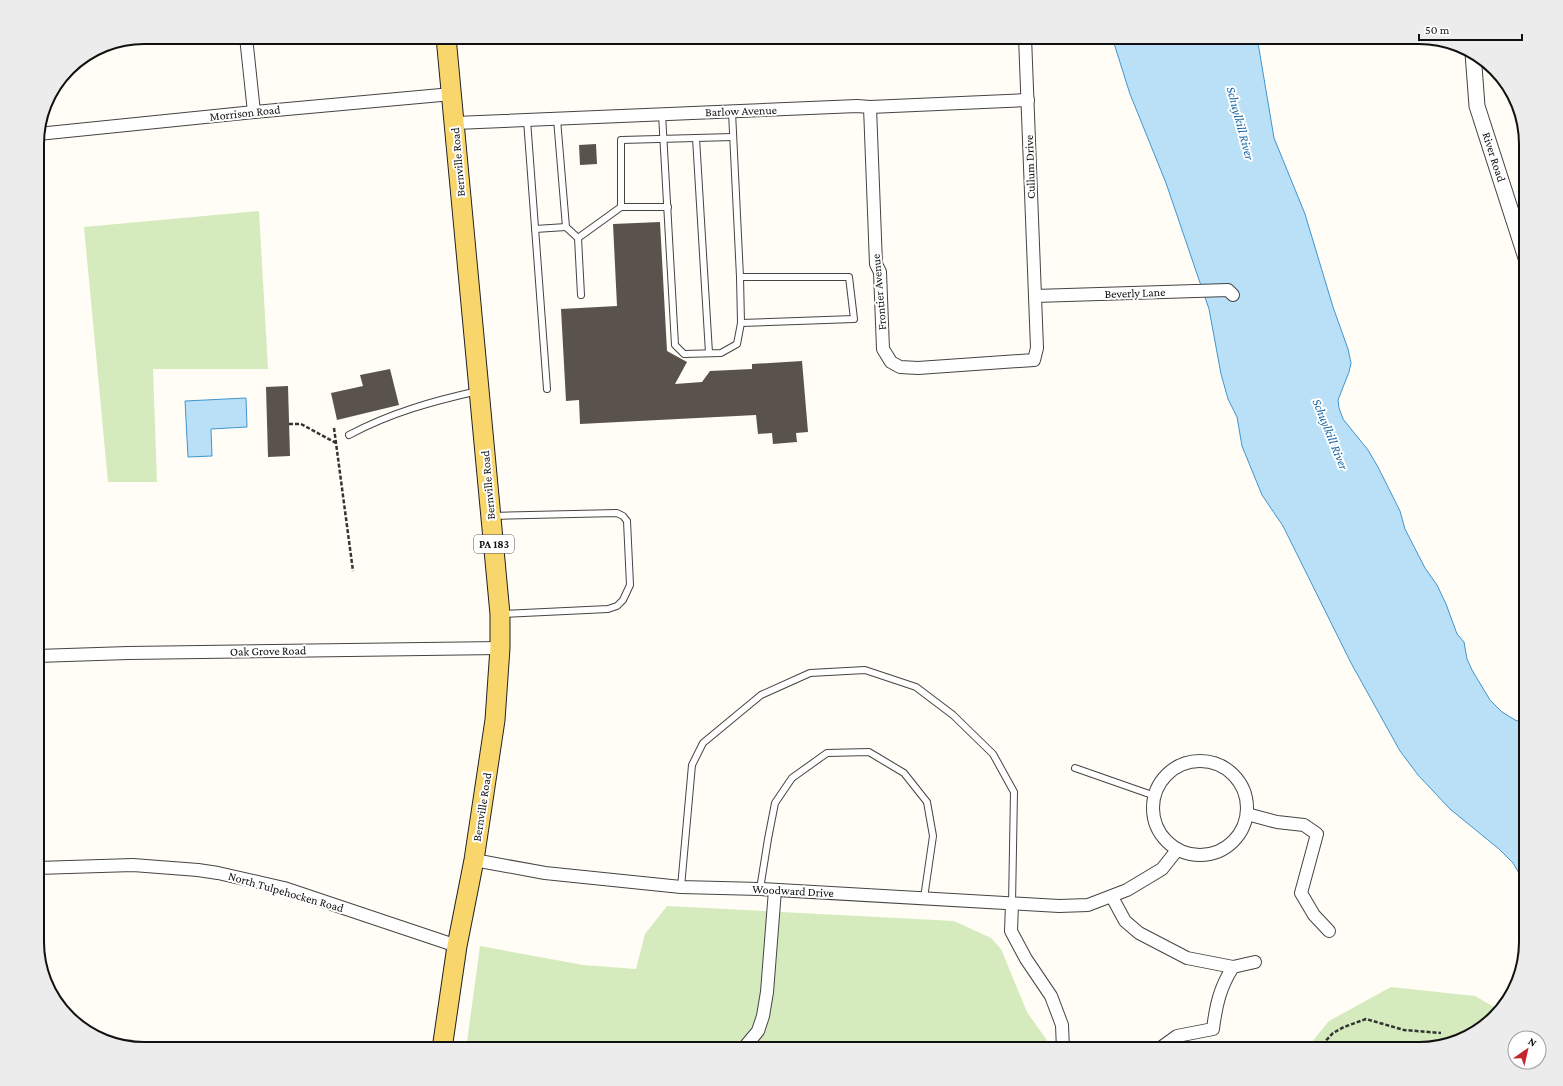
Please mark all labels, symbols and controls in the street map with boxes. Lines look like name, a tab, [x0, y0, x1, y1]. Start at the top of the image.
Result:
scale bar	[1419, 16, 1522, 42]
text: 50 m	[1425, 23, 1450, 37]
water label: Schuylkill River	[1224, 85, 1258, 162]
street label: Morrison Road	[209, 102, 282, 124]
street label: Barlow Avenue	[705, 103, 777, 119]
street label: Bernville Road	[448, 126, 468, 197]
street label: River Road	[1479, 130, 1509, 184]
street label: Cullum Drive	[1022, 135, 1038, 199]
street label: Frontier Avenue	[869, 253, 889, 331]
street label: Beverly Lane	[1104, 285, 1166, 301]
water label: Schuylkill River	[1309, 396, 1352, 472]
street label: Bernville Road	[478, 449, 498, 520]
road number: PA 183	[474, 535, 514, 553]
street label: Oak Grove Road	[230, 643, 307, 659]
street label: Bernville Road	[470, 771, 494, 842]
street label: North Tulpehocken Road	[227, 869, 346, 915]
street label: Woodward Drive	[752, 882, 834, 900]
north arrow	[1507, 1030, 1547, 1070]
text: N	[1526, 1035, 1539, 1049]

